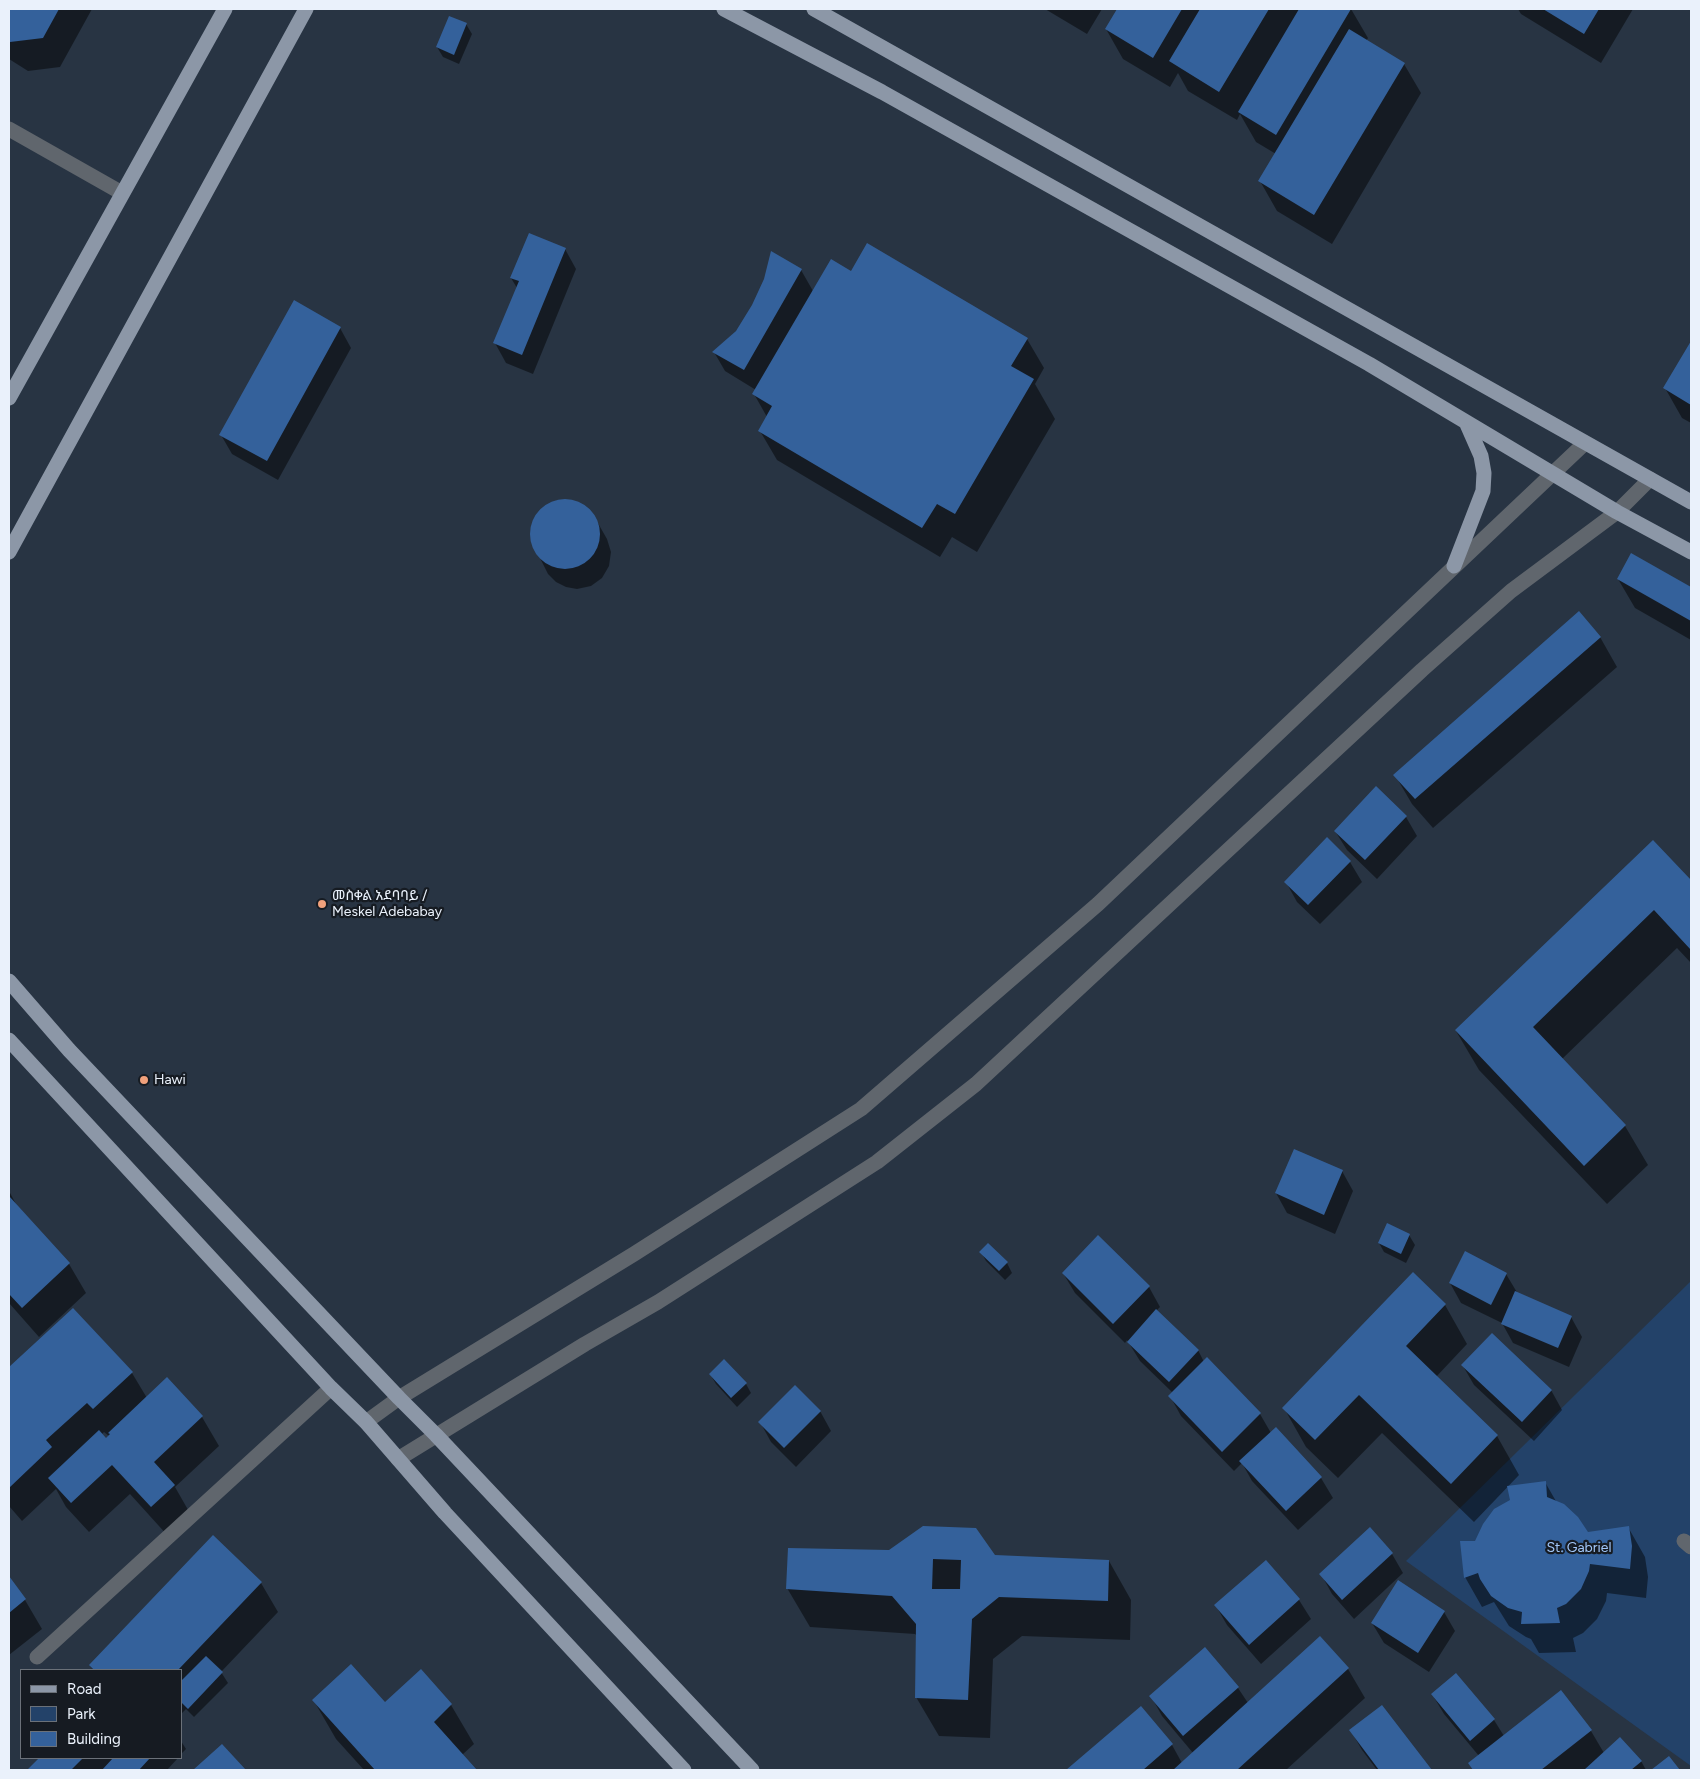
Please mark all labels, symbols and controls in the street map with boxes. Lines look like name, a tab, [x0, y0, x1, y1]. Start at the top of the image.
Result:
place label: መስቀል አደባባይ / Meskel Adebabay	[332, 888, 442, 920]
marker: መስቀል አደባባይ / Meskel Adebabay	[316, 898, 328, 910]
place label: Hawi	[154, 1072, 186, 1088]
marker: Hawi	[138, 1074, 150, 1086]
park label: St. Gabriel	[1547, 1540, 1611, 1556]
legend	[20, 1669, 182, 1759]
text: Road	[67, 1680, 102, 1698]
text: Park	[67, 1705, 96, 1723]
text: Building	[67, 1730, 121, 1748]

